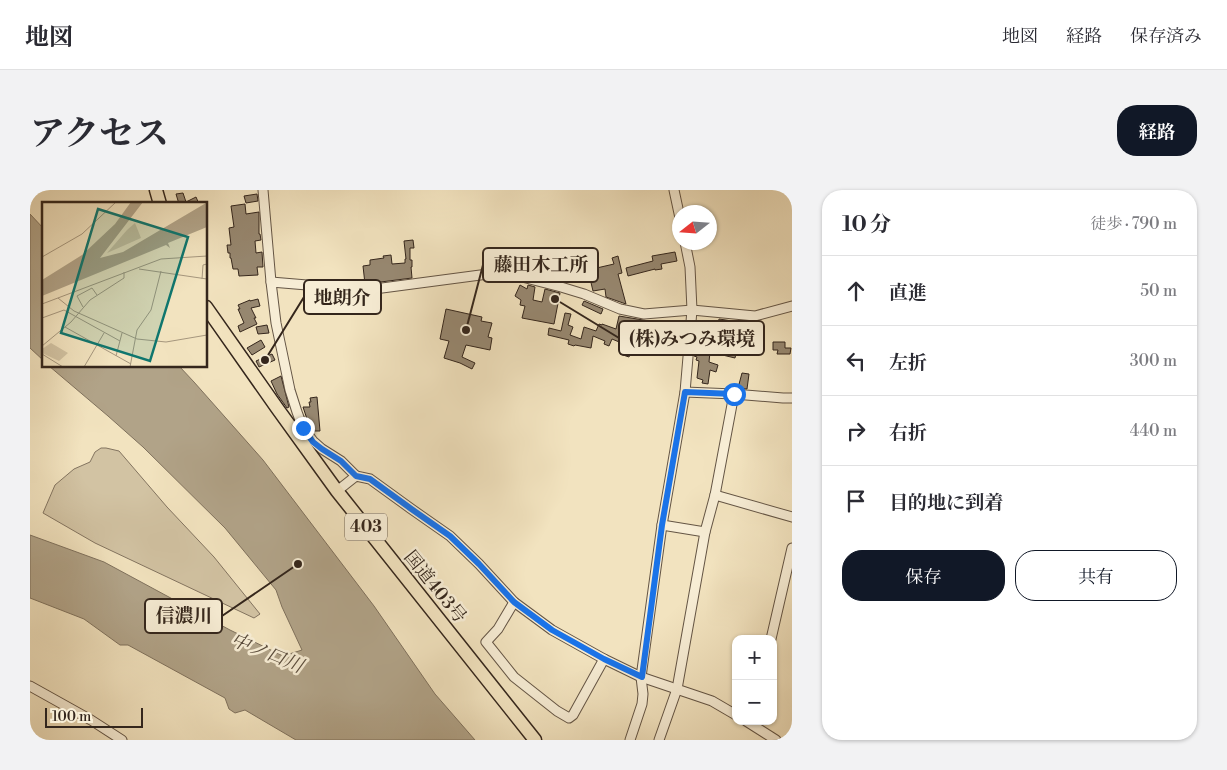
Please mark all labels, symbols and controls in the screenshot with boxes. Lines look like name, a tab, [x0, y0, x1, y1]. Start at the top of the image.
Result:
text: 地図	[25, 23, 73, 53]
text: 地図	[1002, 25, 1038, 48]
text: 経路	[1066, 25, 1102, 48]
text: 保存済み	[1130, 25, 1202, 48]
button: 経路	[1117, 105, 1197, 156]
text: アクセス	[30, 113, 169, 156]
inset map	[42, 202, 208, 368]
north arrow	[672, 205, 717, 250]
text: 10 分	[842, 212, 891, 238]
text: 徒歩 · 790 m	[1090, 214, 1177, 234]
callout: 藤田木工所	[483, 248, 598, 282]
text: 藤田木工所	[493, 253, 589, 277]
icon: ahead	[842, 277, 870, 305]
callout: 地朗介	[304, 280, 381, 314]
text: 直進	[889, 281, 927, 305]
text: 50 m	[1140, 281, 1177, 301]
text: 地朗介	[313, 286, 371, 310]
callout: (株)みつみ環境	[619, 321, 764, 355]
text: (株)みつみ環境	[629, 327, 755, 351]
icon: left	[842, 347, 870, 375]
text: 左折	[889, 351, 927, 375]
text: 300 m	[1130, 351, 1177, 371]
route start	[723, 383, 746, 406]
route end	[292, 417, 315, 440]
icon: right	[842, 417, 870, 445]
text: 右折	[889, 421, 927, 445]
text: 440 m	[1130, 421, 1177, 441]
icon: arrive	[842, 487, 870, 515]
text: 目的地に到着	[889, 491, 1003, 515]
road number: 403	[345, 514, 387, 541]
street label: 国道403号	[399, 546, 471, 628]
button: 保存	[842, 550, 1005, 601]
button: 共有	[1015, 550, 1177, 601]
callout: 信濃川	[145, 599, 222, 633]
text: 信濃川	[155, 604, 213, 628]
water label: 中ノ口川	[227, 628, 309, 679]
map controls	[732, 635, 777, 725]
button: +	[732, 635, 777, 680]
button: −	[732, 680, 777, 725]
scale bar	[45, 705, 142, 728]
text: 100 m	[52, 708, 91, 726]

